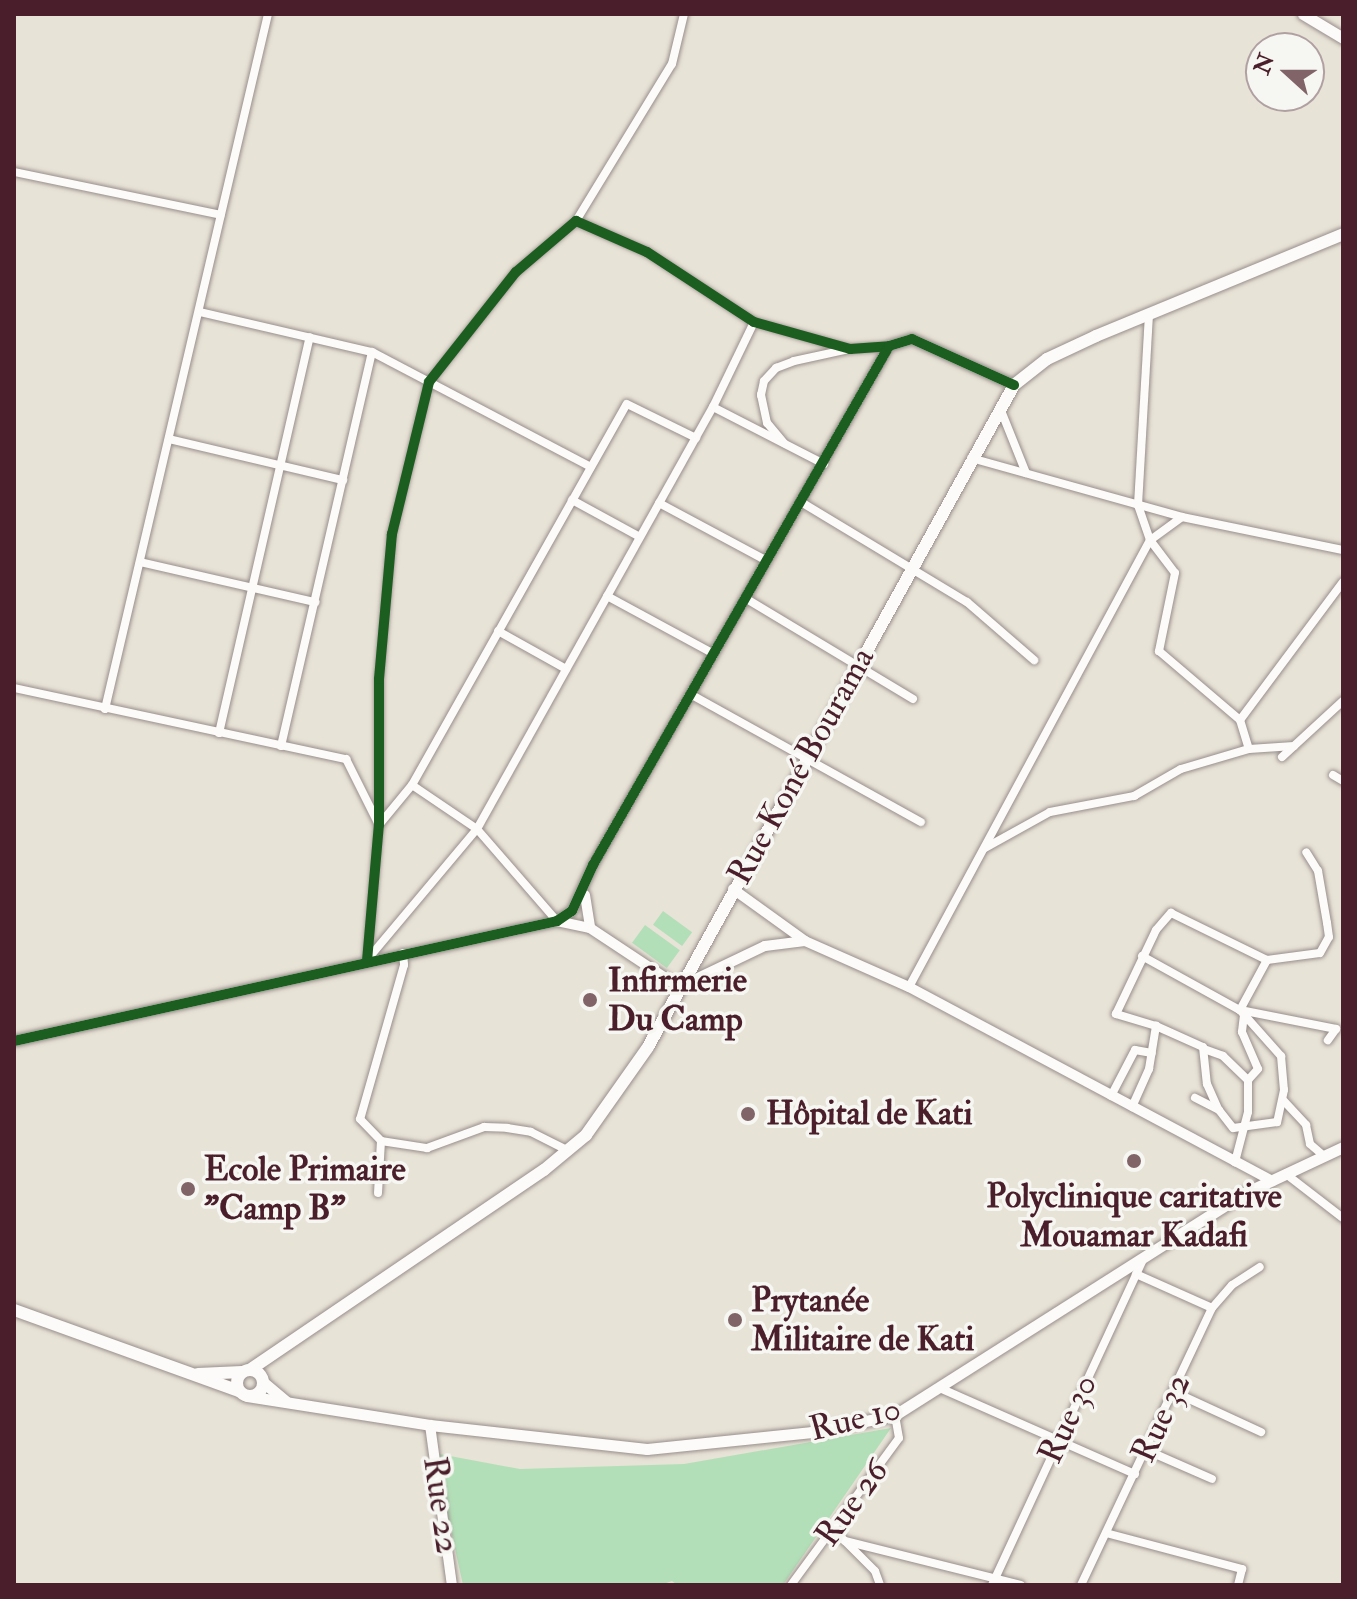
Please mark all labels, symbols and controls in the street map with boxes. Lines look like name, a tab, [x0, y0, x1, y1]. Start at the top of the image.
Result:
north arrow	[1245, 32, 1325, 112]
text: N	[1248, 50, 1281, 78]
street label: Rue Koné Bourama	[719, 640, 883, 892]
place label: Infirmerie Du Camp	[608, 960, 747, 1040]
marker: Infirmerie Du Camp	[579, 989, 601, 1011]
place label: Hôpital de Kati	[766, 1094, 972, 1134]
marker: Hôpital de Kati	[737, 1103, 759, 1125]
place label: Ecole Primaire "Camp B"	[204, 1149, 406, 1228]
marker: Polyclinique caritative Mouamar Kadafi	[1123, 1150, 1145, 1172]
place label: Polyclinique caritative Mouamar Kadafi	[986, 1176, 1282, 1256]
marker: Ecole Primaire "Camp B"	[179, 1180, 197, 1198]
place label: Prytanée Militaire de Kati	[751, 1280, 974, 1360]
marker: Prytanée Militaire de Kati	[726, 1311, 744, 1329]
street label: Rue 32	[1123, 1367, 1199, 1469]
street label: Rue 30	[1030, 1368, 1106, 1470]
street label: Rue 10	[805, 1388, 905, 1450]
street label: Rue 26	[807, 1452, 897, 1554]
street label: Rue 22	[414, 1454, 468, 1556]

